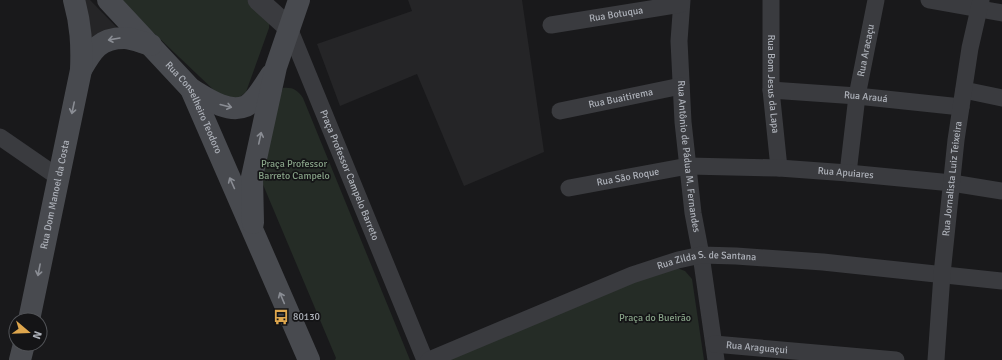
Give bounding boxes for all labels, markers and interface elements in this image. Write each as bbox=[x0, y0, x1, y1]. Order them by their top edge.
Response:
street label: Rua Botuqua bbox=[588, 4, 644, 25]
street label: Rua Aracaçu bbox=[855, 23, 877, 78]
street label: Rua Bom Jesus da Lapa bbox=[765, 34, 781, 134]
one-way arrow bbox=[107, 35, 120, 43]
street label: Rua Conselheiro Teodoro bbox=[163, 59, 224, 155]
street label: Rua Antônio de Pádua M. Fernandes bbox=[675, 80, 703, 234]
street label: Rua Buaitirema bbox=[587, 86, 654, 111]
street label: Rua Arauá bbox=[843, 89, 888, 105]
one-way arrow bbox=[68, 101, 76, 114]
one-way arrow bbox=[219, 103, 232, 110]
street label: Praça Professor Campelo Barreto bbox=[317, 108, 381, 242]
street label: Rua Jornalista Luiz Teixeira bbox=[940, 120, 965, 237]
one-way arrow bbox=[257, 132, 265, 145]
street label: Rua Dom Manoel da Costa bbox=[38, 139, 72, 250]
park label: Praça Professor Barreto Campelo bbox=[258, 158, 330, 182]
street label: Rua São Roque bbox=[596, 165, 660, 189]
street label: Rua Apuiares bbox=[817, 165, 875, 182]
one-way arrow bbox=[227, 178, 235, 190]
street label: Rua Zilda S. de Santana bbox=[655, 248, 757, 272]
one-way arrow bbox=[35, 263, 43, 276]
one-way arrow bbox=[278, 293, 285, 305]
bus stop icon: 80130 bbox=[272, 308, 290, 326]
place label: 80130 bbox=[293, 311, 320, 323]
north arrow bbox=[8, 312, 48, 352]
park label: Praça do Bueirão bbox=[619, 312, 691, 324]
text: N bbox=[30, 329, 44, 341]
street label: Rua Araguaçui bbox=[725, 339, 788, 356]

